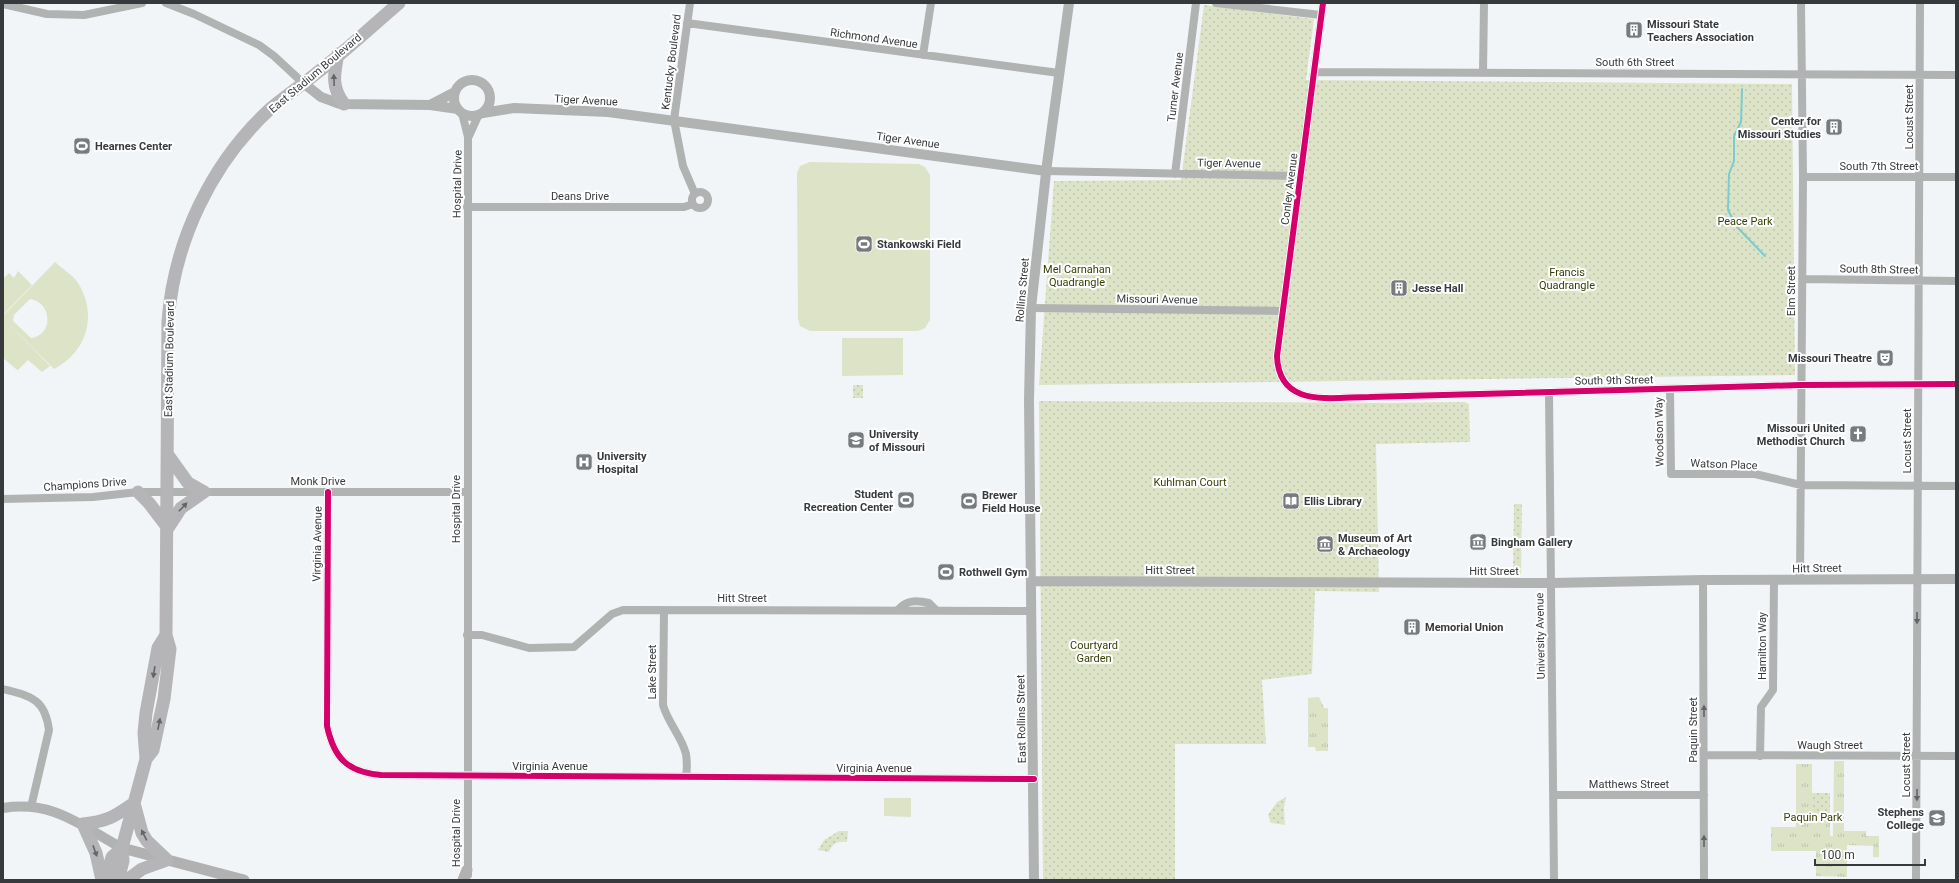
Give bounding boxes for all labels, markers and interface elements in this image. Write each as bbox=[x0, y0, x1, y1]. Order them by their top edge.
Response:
street label: Kentucky Boulevard bbox=[659, 13, 684, 111]
place label: Missouri State Teachers Association bbox=[1647, 18, 1754, 44]
building icon: Missouri State Teachers Association bbox=[1624, 20, 1644, 40]
street label: Richmond Avenue bbox=[829, 26, 919, 51]
street label: East Stadium Boulevard bbox=[267, 31, 364, 116]
street label: Turner Avenue bbox=[1165, 51, 1186, 123]
street label: South 6th Street bbox=[1596, 56, 1675, 69]
one-way arrow bbox=[331, 73, 337, 86]
street label: Locust Street bbox=[1903, 84, 1916, 150]
street label: Tiger Avenue bbox=[554, 92, 618, 109]
place label: Center for Missouri Studies bbox=[1738, 115, 1821, 141]
building icon: Center for Missouri Studies bbox=[1824, 117, 1844, 137]
street label: Tiger Avenue bbox=[875, 130, 941, 151]
sports icon: Hearnes Center bbox=[72, 136, 92, 156]
place label: Hearnes Center bbox=[95, 140, 172, 153]
street label: Hospital Drive bbox=[450, 150, 465, 218]
street label: Conley Avenue bbox=[1279, 152, 1300, 226]
street label: Tiger Avenue bbox=[1197, 156, 1261, 171]
street label: South 7th Street bbox=[1840, 160, 1919, 173]
street label: Deans Drive bbox=[551, 190, 609, 203]
park label: Peace Park bbox=[1717, 215, 1773, 228]
sports icon: Stankowski Field bbox=[854, 234, 874, 254]
place label: Stankowski Field bbox=[877, 238, 961, 251]
street label: Rollins Street bbox=[1013, 257, 1032, 323]
street label: South 8th Street bbox=[1839, 262, 1919, 277]
park label: Mel Carnahan Quadrangle bbox=[1043, 263, 1111, 289]
street label: Elm Street bbox=[1785, 265, 1798, 316]
park label: Francis Quadrangle bbox=[1539, 266, 1595, 292]
building icon: Jesse Hall bbox=[1389, 278, 1409, 298]
place label: Jesse Hall bbox=[1412, 282, 1464, 295]
street label: Missouri Avenue bbox=[1116, 292, 1198, 307]
street label: East Stadium Boulevard bbox=[162, 301, 177, 417]
theatre icon: Missouri Theatre bbox=[1875, 348, 1895, 368]
place label: Missouri Theatre bbox=[1788, 352, 1872, 365]
street label: South 9th Street bbox=[1574, 373, 1654, 388]
street label: Woodson Way bbox=[1652, 396, 1667, 467]
street label: Locust Street bbox=[1901, 408, 1914, 474]
place label: Missouri United Methodist Church bbox=[1757, 422, 1845, 448]
church icon: Missouri United Methodist Church bbox=[1848, 424, 1868, 444]
place label: University of Missouri bbox=[869, 428, 925, 454]
school or university icon: University of Missouri bbox=[846, 430, 866, 450]
place label: University Hospital bbox=[597, 450, 647, 476]
hospital icon: University Hospital bbox=[574, 452, 594, 472]
street label: Watson Place bbox=[1690, 457, 1758, 472]
street label: Champions Drive bbox=[43, 475, 127, 494]
street label: Monk Drive bbox=[291, 475, 346, 488]
street label: Hospital Drive bbox=[450, 475, 463, 543]
park label: Kuhlman Court bbox=[1153, 476, 1227, 489]
place label: Student Recreation Center bbox=[804, 488, 893, 514]
place label: Brewer Field House bbox=[982, 489, 1041, 515]
sports icon: Student Recreation Center bbox=[896, 490, 916, 510]
sports icon: Brewer Field House bbox=[959, 491, 979, 511]
library icon: Ellis Library bbox=[1281, 491, 1301, 511]
place label: Ellis Library bbox=[1304, 495, 1362, 508]
one-way arrow bbox=[178, 502, 188, 512]
street label: Virginia Avenue bbox=[310, 506, 325, 582]
place label: Museum of Art & Archaeology bbox=[1338, 532, 1412, 558]
museum icon: Bingham Gallery bbox=[1468, 532, 1488, 552]
museum icon: Museum of Art & Archaeology bbox=[1315, 534, 1335, 554]
place label: Bingham Gallery bbox=[1491, 536, 1573, 549]
sports icon: Rothwell Gym bbox=[936, 562, 956, 582]
street label: Hitt Street bbox=[1792, 562, 1842, 575]
street label: Hitt Street bbox=[1145, 564, 1195, 577]
street label: Hitt Street bbox=[1469, 565, 1519, 578]
place label: Rothwell Gym bbox=[959, 566, 1027, 579]
street label: Hitt Street bbox=[717, 592, 767, 605]
street label: University Avenue bbox=[1533, 592, 1548, 679]
street label: Hamilton Way bbox=[1756, 611, 1769, 680]
one-way arrow bbox=[1914, 612, 1920, 625]
building icon: Memorial Union bbox=[1402, 617, 1422, 637]
place label: Memorial Union bbox=[1425, 621, 1503, 634]
park label: Courtyard Garden bbox=[1070, 639, 1118, 665]
street label: Lake Street bbox=[646, 644, 659, 699]
one-way arrow bbox=[151, 666, 157, 678]
street label: East Rollins Street bbox=[1014, 674, 1029, 764]
street label: Paquin Street bbox=[1687, 697, 1700, 763]
one-way arrow bbox=[1701, 704, 1707, 717]
one-way arrow bbox=[157, 717, 163, 730]
street label: Locust Street bbox=[1900, 732, 1913, 798]
street label: Waugh Street bbox=[1797, 739, 1863, 752]
street label: Virginia Avenue bbox=[512, 760, 588, 773]
street label: Virginia Avenue bbox=[836, 762, 912, 775]
street label: Matthews Street bbox=[1589, 778, 1670, 791]
one-way arrow bbox=[1914, 789, 1920, 802]
street label: Hospital Drive bbox=[450, 799, 463, 867]
place label: Stephens College bbox=[1877, 806, 1924, 832]
school or university icon: Stephens College bbox=[1927, 808, 1947, 828]
park label: Paquin Park bbox=[1784, 811, 1843, 824]
one-way arrow bbox=[141, 830, 147, 841]
one-way arrow bbox=[1701, 834, 1707, 847]
scale bar bbox=[1815, 841, 1925, 867]
one-way arrow bbox=[92, 846, 98, 858]
text: 100 m bbox=[1821, 848, 1855, 862]

